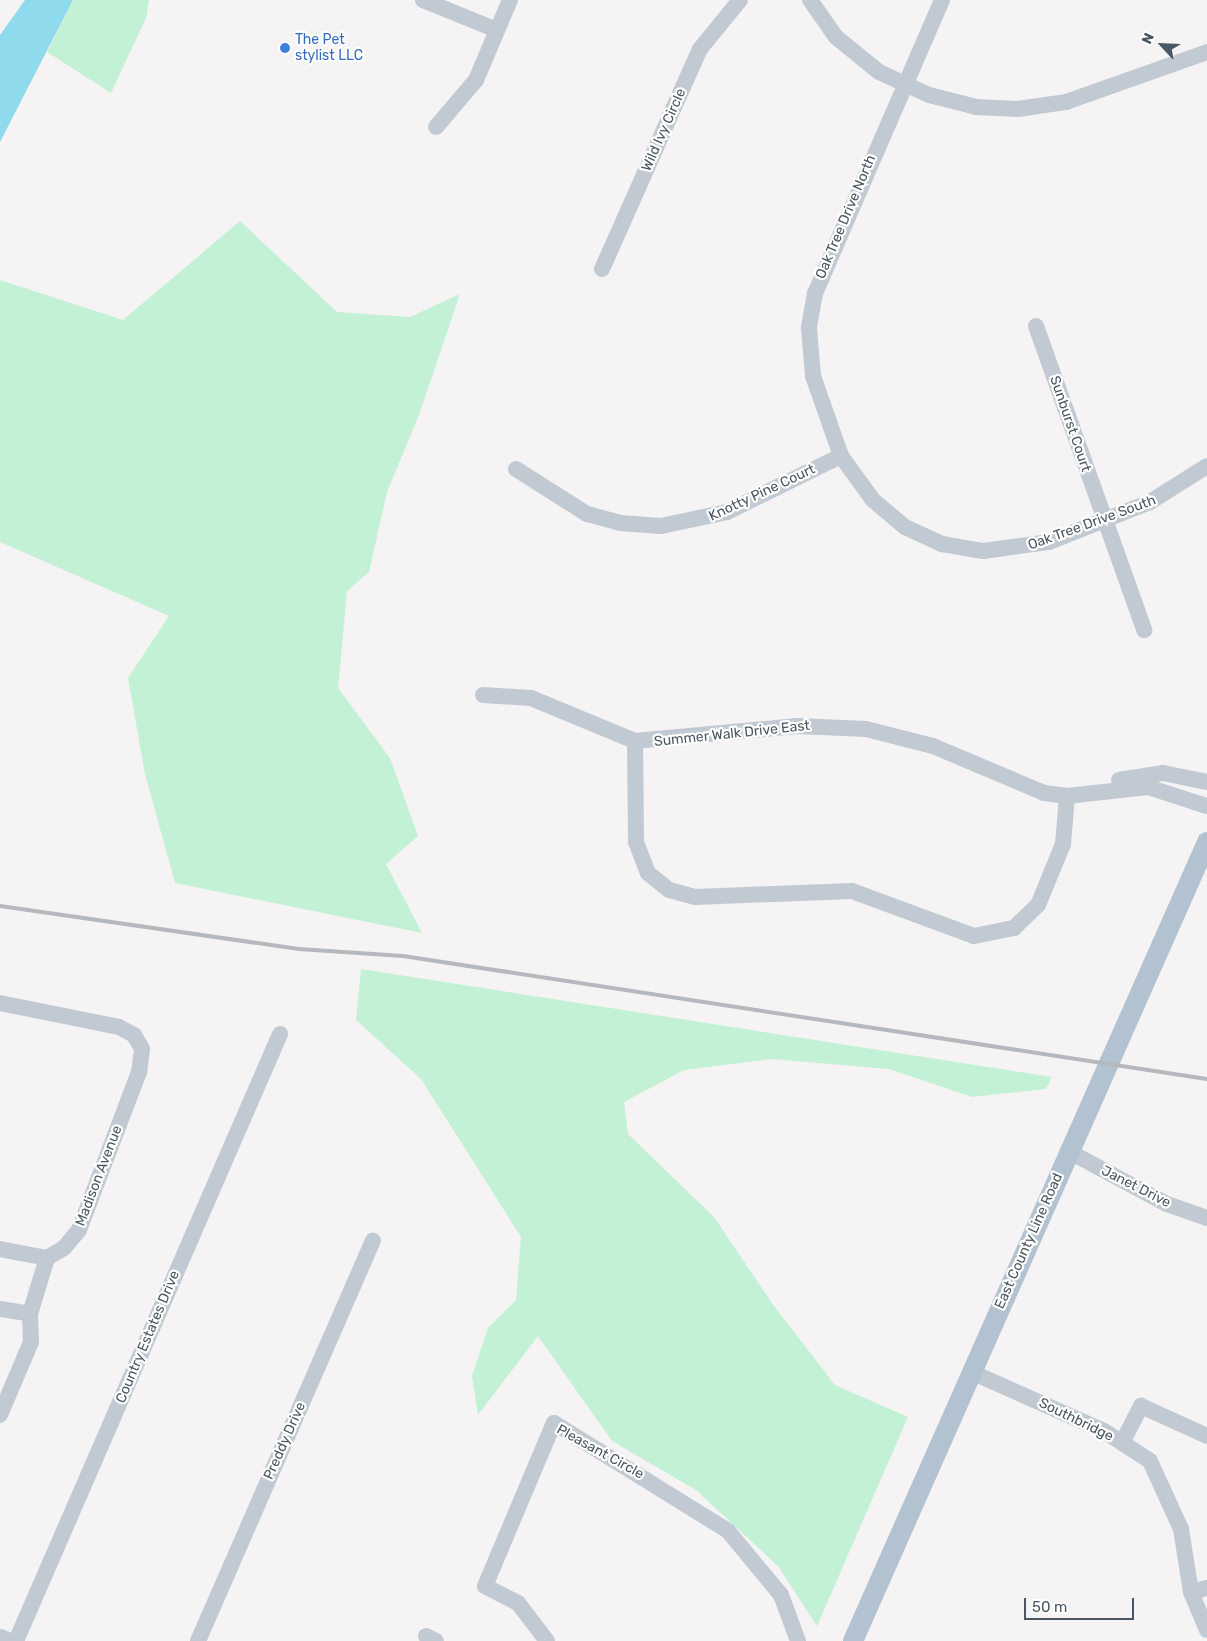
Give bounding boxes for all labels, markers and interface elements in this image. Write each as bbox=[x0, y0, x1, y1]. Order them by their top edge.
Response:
north arrow bbox=[1137, 20, 1187, 70]
text: N bbox=[1138, 30, 1158, 47]
place label: The Pet stylist LLC bbox=[295, 32, 363, 64]
marker: The Pet stylist LLC bbox=[279, 42, 291, 54]
street label: Wild Ivy Circle bbox=[638, 86, 690, 174]
street label: Oak Tree Drive North bbox=[812, 152, 880, 282]
street label: Sunburst Court bbox=[1046, 374, 1094, 474]
street label: Knotty Pine Court bbox=[706, 461, 818, 525]
street label: Oak Tree Drive South bbox=[1026, 492, 1158, 554]
street label: Summer Walk Drive East bbox=[653, 717, 811, 751]
street label: Madison Avenue bbox=[72, 1123, 126, 1229]
street label: Janet Drive bbox=[1099, 1162, 1173, 1212]
street label: East County Line Road bbox=[991, 1170, 1067, 1312]
street label: Country Estates Drive bbox=[112, 1268, 184, 1406]
street label: Southbridge bbox=[1036, 1395, 1116, 1445]
street label: Preddy Drive bbox=[260, 1399, 310, 1483]
street label: Pleasant Circle bbox=[554, 1421, 646, 1483]
scale bar bbox=[1027, 1588, 1137, 1620]
text: 50 m bbox=[1032, 1598, 1067, 1616]

